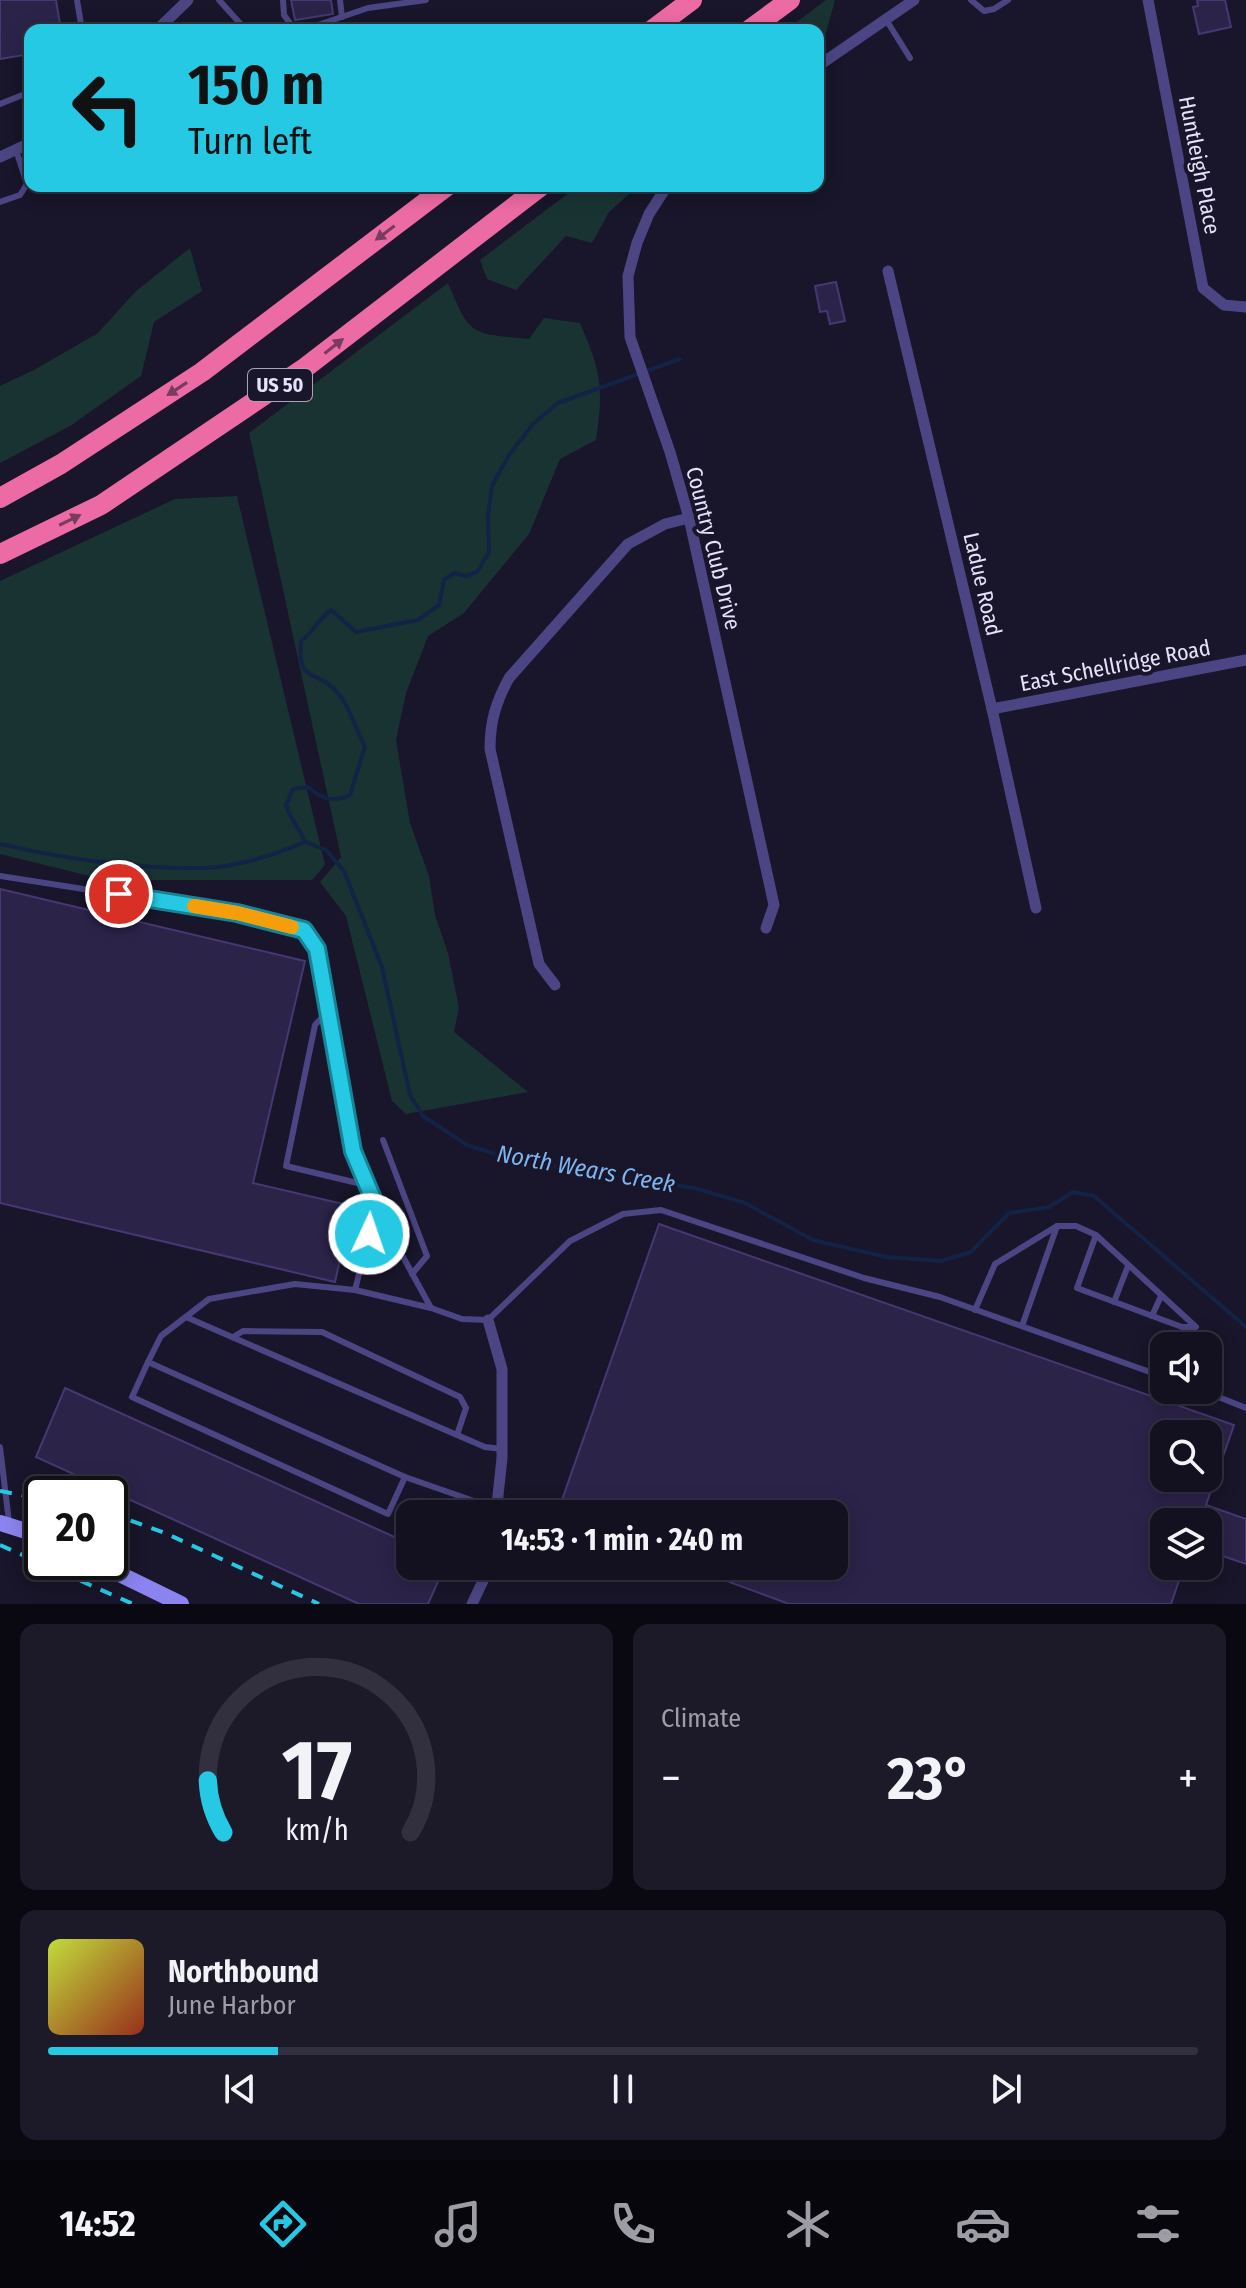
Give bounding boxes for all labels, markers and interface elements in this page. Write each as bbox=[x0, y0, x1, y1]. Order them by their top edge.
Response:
text: 150 m bbox=[188, 52, 324, 119]
icon: left bbox=[56, 56, 160, 160]
street label: Huntleigh Place bbox=[1173, 94, 1226, 237]
text: Turn left bbox=[188, 120, 312, 164]
one-way arrow bbox=[375, 225, 395, 241]
one-way arrow bbox=[323, 339, 344, 355]
road number: US 50 bbox=[248, 369, 312, 401]
one-way arrow bbox=[166, 381, 187, 396]
street label: Country Club Drive bbox=[680, 464, 747, 632]
one-way arrow bbox=[59, 513, 82, 527]
street label: Ladue Road bbox=[958, 530, 1008, 638]
street label: East Schellridge Road bbox=[1018, 634, 1213, 697]
pin bbox=[85, 860, 153, 928]
icon: arrive bbox=[97, 872, 141, 916]
water label: North Wears Creek bbox=[495, 1140, 677, 1198]
position arrow bbox=[327, 1192, 411, 1276]
map controls bbox=[1150, 1332, 1222, 1580]
button: sound bbox=[1150, 1332, 1222, 1404]
button: search bbox=[1150, 1420, 1222, 1492]
speed limit sign: 20 bbox=[24, 1476, 128, 1580]
button: layers bbox=[1150, 1508, 1222, 1580]
text: 14:53 · 1 min · 240 m bbox=[501, 1522, 743, 1558]
text: Climate bbox=[661, 1703, 741, 1734]
text: 17 bbox=[281, 1721, 352, 1821]
text: 23° bbox=[887, 1743, 972, 1815]
text: − bbox=[661, 1752, 681, 1805]
text: + bbox=[1178, 1752, 1198, 1805]
text: km/h bbox=[285, 1813, 348, 1848]
text: Northbound bbox=[168, 1954, 319, 1990]
text: June Harbor bbox=[168, 1990, 296, 2021]
icon: previous bbox=[218, 2067, 262, 2111]
icon: pause bbox=[601, 2067, 645, 2111]
icon: next bbox=[984, 2067, 1028, 2111]
icon: directions bbox=[255, 2196, 311, 2252]
icon: music bbox=[430, 2196, 486, 2252]
icon: phone bbox=[605, 2196, 661, 2252]
icon: climate bbox=[780, 2196, 836, 2252]
icon: car bbox=[955, 2196, 1011, 2252]
icon: filters bbox=[1130, 2196, 1186, 2252]
text: 14:52 bbox=[60, 2202, 136, 2246]

